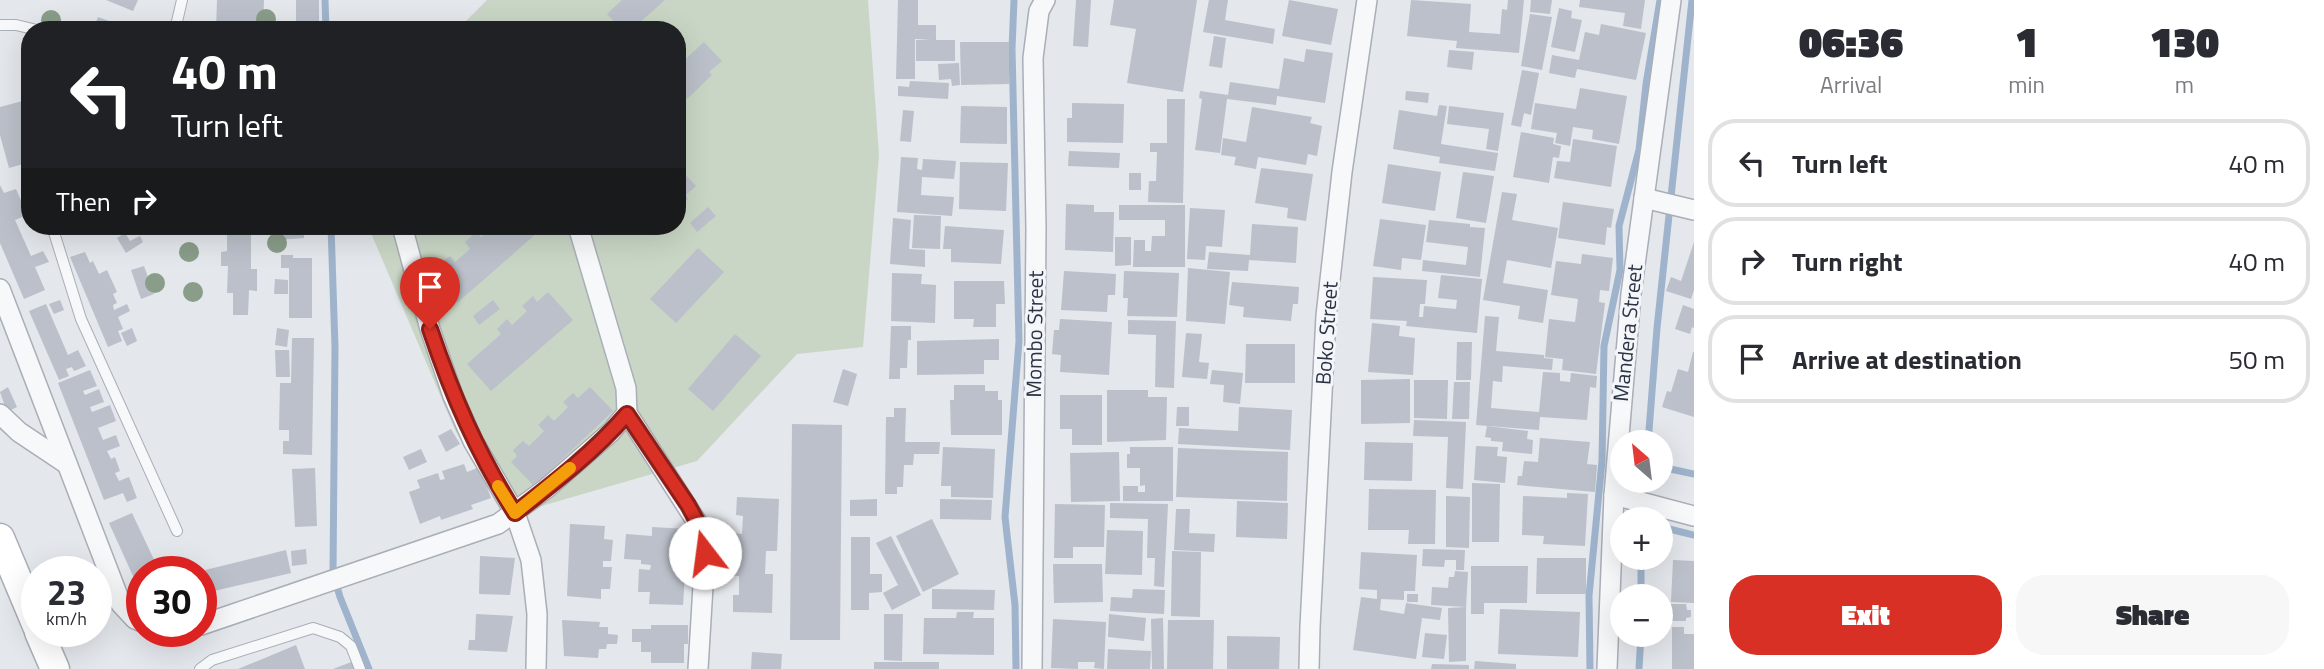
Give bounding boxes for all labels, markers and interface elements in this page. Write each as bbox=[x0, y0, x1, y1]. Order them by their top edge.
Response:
text: 06:36 bbox=[1799, 9, 1903, 73]
text: 1 bbox=[2015, 9, 2038, 73]
text: 130 bbox=[2150, 9, 2219, 73]
text: 40 m bbox=[171, 33, 278, 108]
icon: left bbox=[56, 49, 147, 140]
text: Arrival bbox=[1820, 67, 1882, 102]
text: min bbox=[2008, 67, 2045, 102]
text: m bbox=[2175, 67, 2194, 102]
text: Turn left bbox=[171, 101, 283, 149]
icon: left bbox=[1733, 144, 1771, 182]
text: Turn left bbox=[1792, 144, 1887, 183]
text: 40 m bbox=[2228, 144, 2285, 183]
text: Then bbox=[56, 182, 111, 221]
icon: right bbox=[125, 182, 163, 220]
icon: right bbox=[1733, 242, 1771, 280]
text: Turn right bbox=[1792, 242, 1903, 281]
text: 40 m bbox=[2228, 242, 2285, 281]
pin bbox=[400, 257, 460, 329]
street label: Mandera Street bbox=[1604, 262, 1650, 403]
icon: arrive bbox=[411, 268, 449, 306]
street label: Mombo Street bbox=[1017, 270, 1051, 398]
street label: Boko Street bbox=[1306, 279, 1346, 386]
icon: arrive bbox=[1733, 340, 1771, 378]
text: Arrive at destination bbox=[1792, 340, 2022, 379]
text: 50 m bbox=[2228, 340, 2285, 379]
north arrow bbox=[1610, 430, 1673, 494]
map controls bbox=[1610, 430, 1673, 647]
button: + bbox=[1610, 507, 1673, 570]
position arrow bbox=[668, 516, 742, 590]
speed limit sign: 30 bbox=[126, 556, 217, 647]
text: 23 bbox=[47, 565, 86, 619]
button: Exit bbox=[1729, 575, 2002, 655]
button: Share bbox=[2016, 575, 2289, 655]
button: − bbox=[1610, 584, 1673, 647]
text: km/h bbox=[46, 605, 87, 632]

